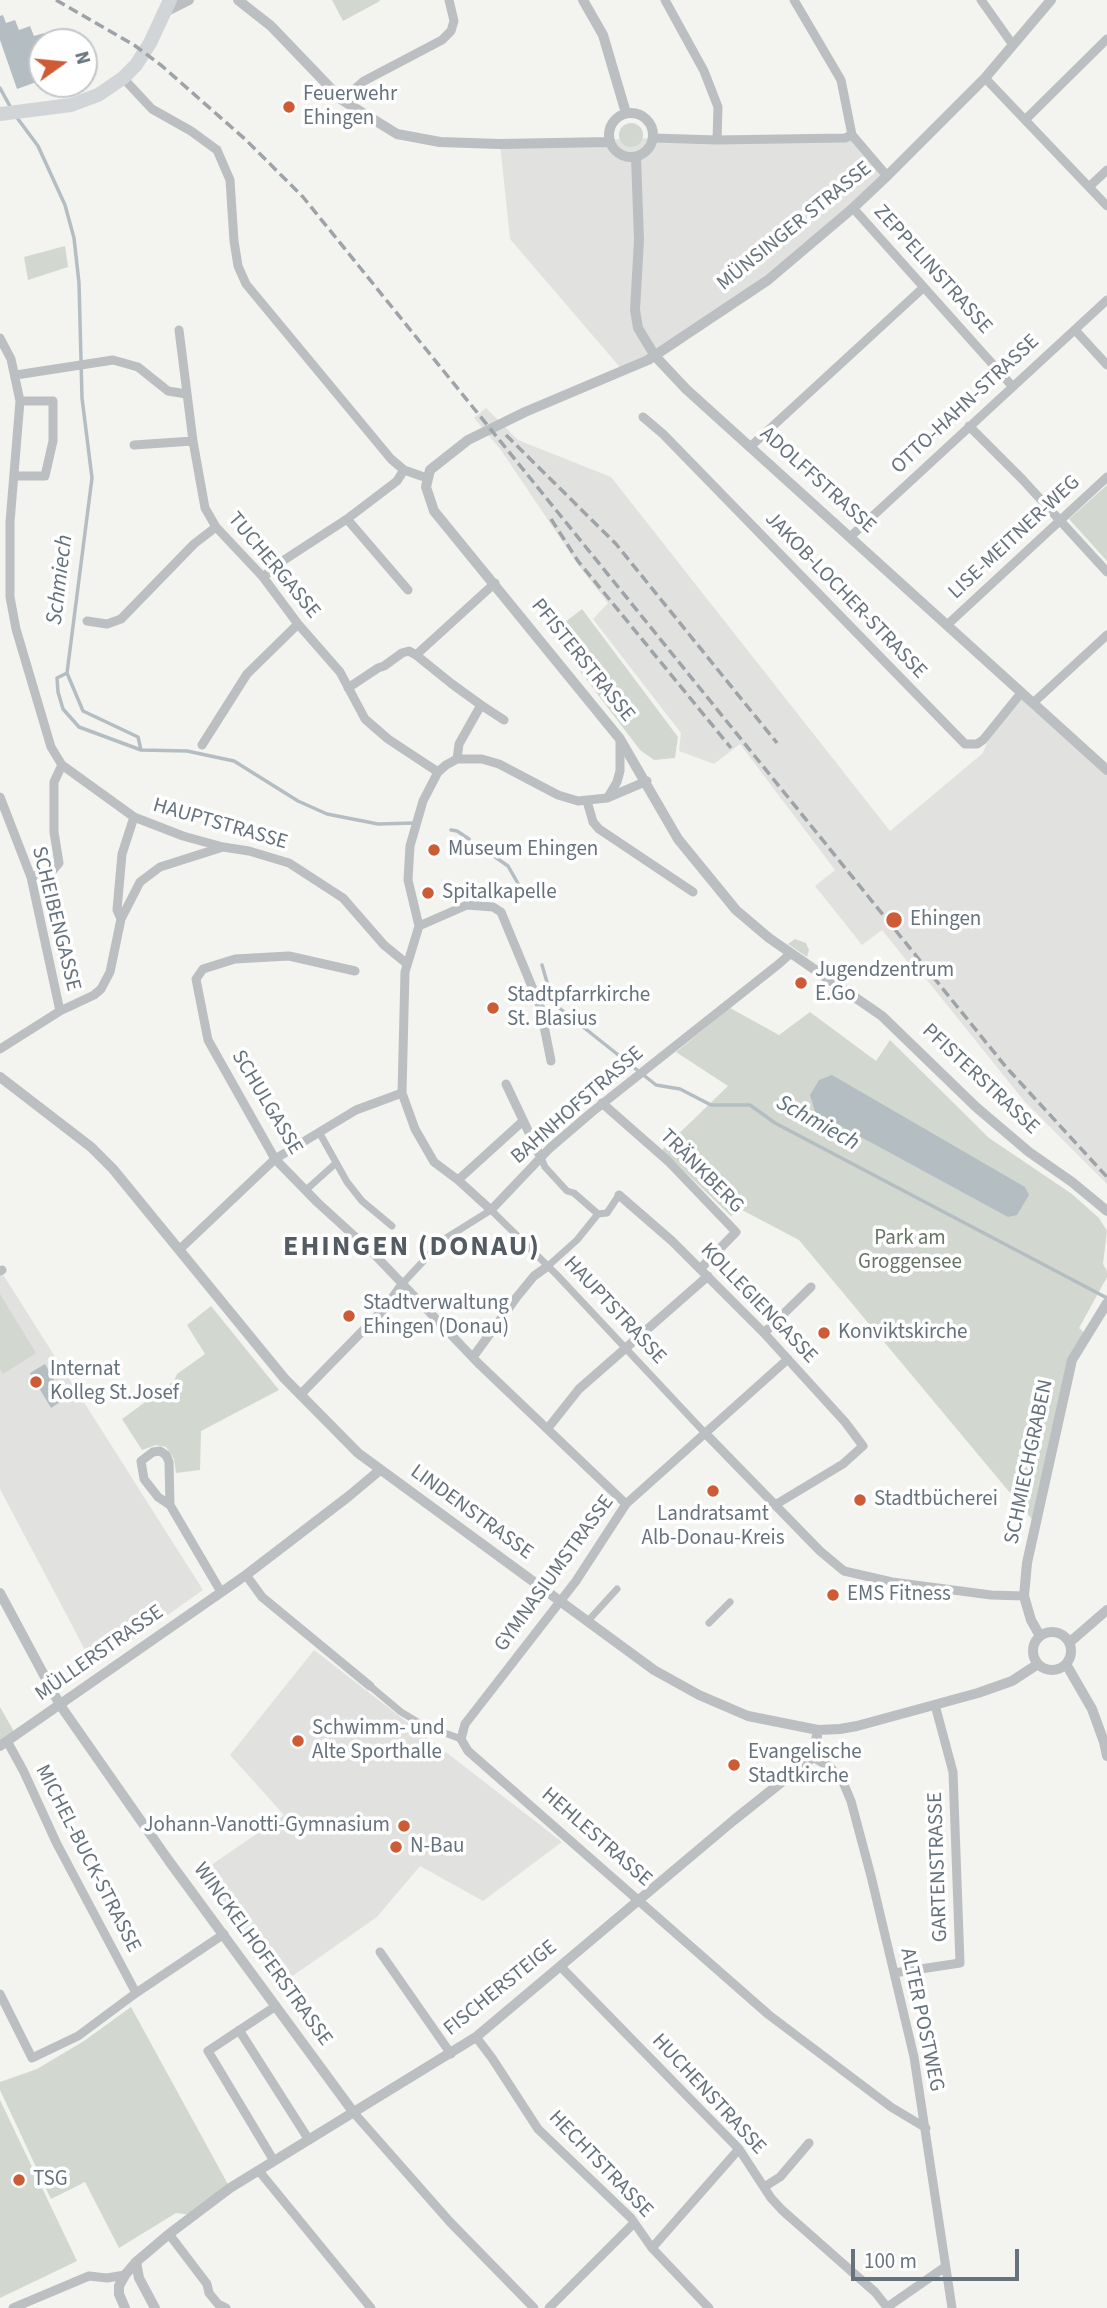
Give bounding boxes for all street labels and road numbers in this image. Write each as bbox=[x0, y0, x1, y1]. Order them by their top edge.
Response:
street label: MÜNSINGER STRASSE bbox=[713, 157, 877, 297]
street label: ZEPPELINSTRASSE bbox=[867, 200, 997, 340]
street label: OTTO-HAHN-STRASSE bbox=[887, 330, 1045, 480]
street label: ADOLFFSTRASSE bbox=[754, 422, 880, 540]
street label: LISE-MEITNER-WEG bbox=[944, 471, 1086, 605]
street label: JAKOB-LOCHER-STRASSE bbox=[759, 507, 931, 685]
street label: TUCHERGASSE bbox=[221, 508, 325, 624]
street label: PFISTERSTRASSE bbox=[525, 594, 639, 728]
street label: HAUPTSTRASSE bbox=[150, 794, 290, 856]
street label: SCHEIBENGASSE bbox=[25, 844, 85, 994]
street label: PFISTERSTRASSE bbox=[916, 1019, 1044, 1141]
street label: BAHNHOFSTRASSE bbox=[507, 1042, 649, 1170]
street label: SCHULGASSE bbox=[225, 1046, 307, 1160]
street label: TRÄNKBERG bbox=[654, 1125, 748, 1219]
street label: KOLLEGIENGASSE bbox=[694, 1238, 822, 1370]
street label: HAUPTSTRASSE bbox=[557, 1252, 671, 1370]
street label: SCHMIECHGRABEN bbox=[1000, 1377, 1060, 1547]
street label: LINDENSTRASSE bbox=[405, 1460, 537, 1566]
street label: GYMNASIUMSTRASSE bbox=[490, 1491, 620, 1657]
street label: MÜLLERSTRASSE bbox=[31, 1601, 169, 1707]
street label: MICHEL-BUCK-STRASSE bbox=[29, 1761, 145, 1957]
street label: HEHLESTRASSE bbox=[536, 1783, 656, 1893]
street label: GARTENSTRASSE bbox=[924, 1791, 954, 1943]
street label: WINCKELHOFERSTRASSE bbox=[187, 1858, 337, 2052]
street label: FISCHERSTEIGE bbox=[439, 1936, 563, 2042]
street label: ALTER POSTWEG bbox=[894, 1946, 948, 2094]
street label: HUCHENSTRASSE bbox=[646, 2029, 770, 2161]
street label: HECHTSTRASSE bbox=[543, 2106, 657, 2224]

